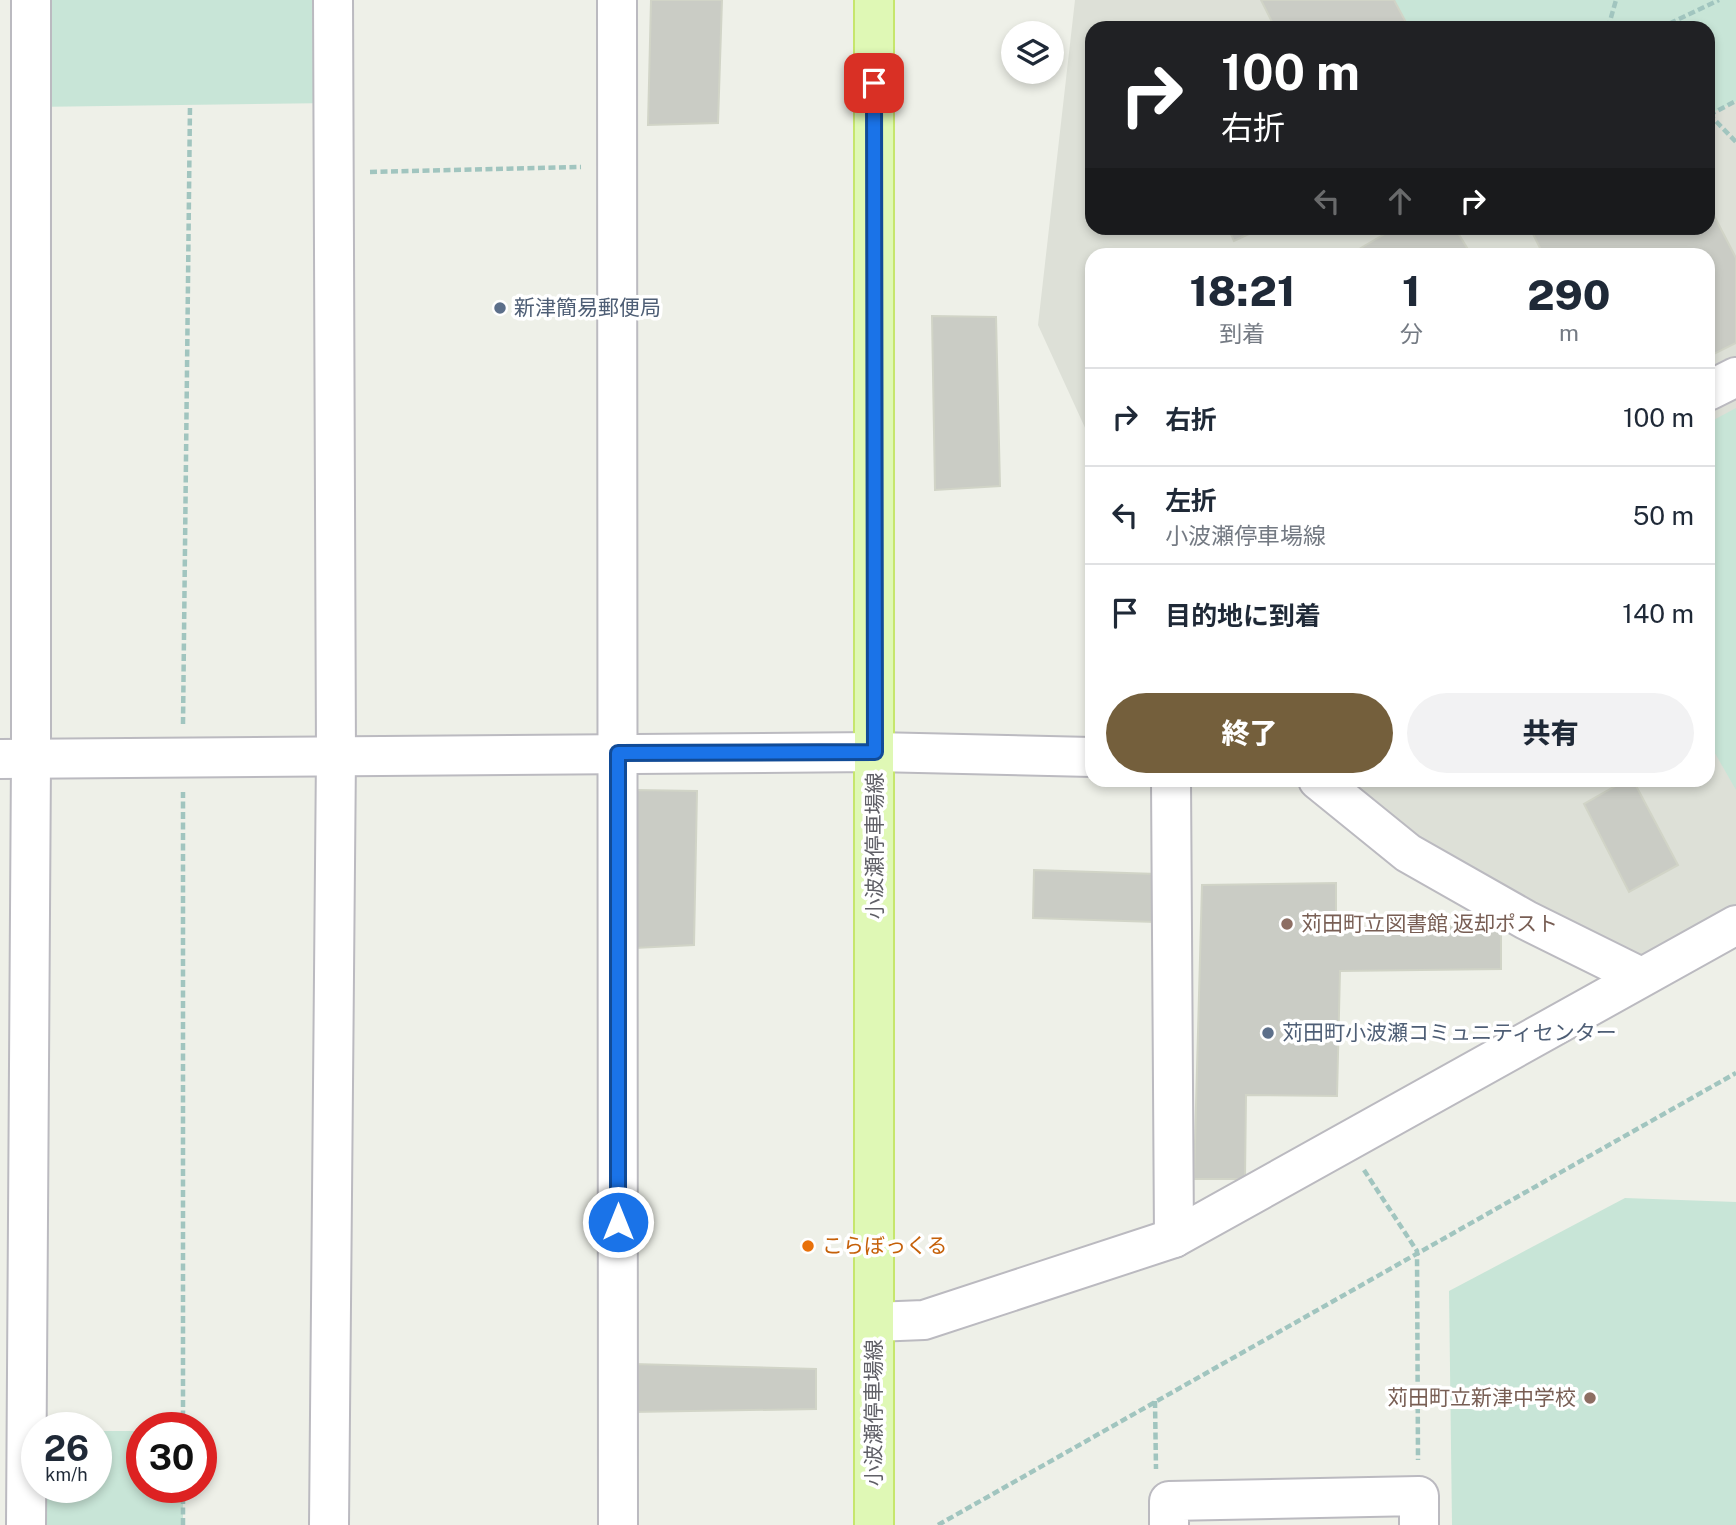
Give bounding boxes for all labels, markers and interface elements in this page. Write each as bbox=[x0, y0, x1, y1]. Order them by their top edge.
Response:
map controls bbox=[1001, 21, 1064, 84]
button: layers bbox=[1001, 21, 1064, 84]
text: 100 m bbox=[1221, 43, 1360, 101]
icon: right bbox=[1106, 49, 1197, 140]
pin bbox=[844, 53, 904, 113]
icon: arrive bbox=[855, 64, 893, 102]
text: 右折 bbox=[1221, 109, 1285, 146]
icon: left bbox=[1308, 182, 1346, 220]
icon: ahead bbox=[1381, 182, 1419, 220]
icon: right bbox=[1454, 182, 1492, 220]
text: 18:21 bbox=[1189, 266, 1295, 315]
text: 1 bbox=[1402, 266, 1420, 315]
text: 290 bbox=[1527, 270, 1611, 319]
place label: 新津簡易郵便局 bbox=[514, 295, 661, 320]
marker: 新津簡易郵便局 bbox=[492, 300, 508, 316]
text: m bbox=[1559, 319, 1579, 346]
text: 到着 bbox=[1219, 320, 1265, 347]
text: 分 bbox=[1400, 320, 1423, 347]
icon: right bbox=[1106, 398, 1144, 436]
text: 100 m bbox=[1623, 402, 1694, 433]
text: 右折 bbox=[1165, 404, 1217, 435]
text: 左折 bbox=[1165, 485, 1217, 516]
icon: left bbox=[1106, 496, 1144, 534]
text: 50 m bbox=[1633, 500, 1694, 531]
text: 小波瀬停車場線 bbox=[1165, 522, 1326, 549]
icon: arrive bbox=[1106, 594, 1144, 632]
text: 140 m bbox=[1622, 598, 1694, 629]
text: 目的地に到着 bbox=[1165, 600, 1321, 631]
button: 終了 bbox=[1106, 693, 1393, 773]
button: 共有 bbox=[1407, 693, 1694, 773]
street label: 小波瀬停車場線 bbox=[862, 773, 887, 920]
place label: 苅田町立図書館 返却ポスト bbox=[1301, 911, 1558, 936]
marker: 苅田町立図書館 返却ポスト bbox=[1279, 916, 1295, 932]
place label: 苅田町小波瀬コミュニティセンター bbox=[1282, 1020, 1617, 1045]
marker: 苅田町小波瀬コミュニティセンター bbox=[1260, 1025, 1276, 1041]
position arrow bbox=[581, 1185, 655, 1259]
place label: こらぼっくる bbox=[822, 1233, 948, 1258]
marker: こらぼっくる bbox=[800, 1238, 816, 1254]
street label: 小波瀬停車場線 bbox=[861, 1340, 886, 1487]
place label: 苅田町立新津中学校 bbox=[1387, 1385, 1576, 1410]
marker: 苅田町立新津中学校 bbox=[1582, 1390, 1598, 1406]
speed limit sign: 30 bbox=[126, 1412, 217, 1503]
text: 26 bbox=[44, 1428, 89, 1469]
text: km/h bbox=[45, 1464, 88, 1485]

